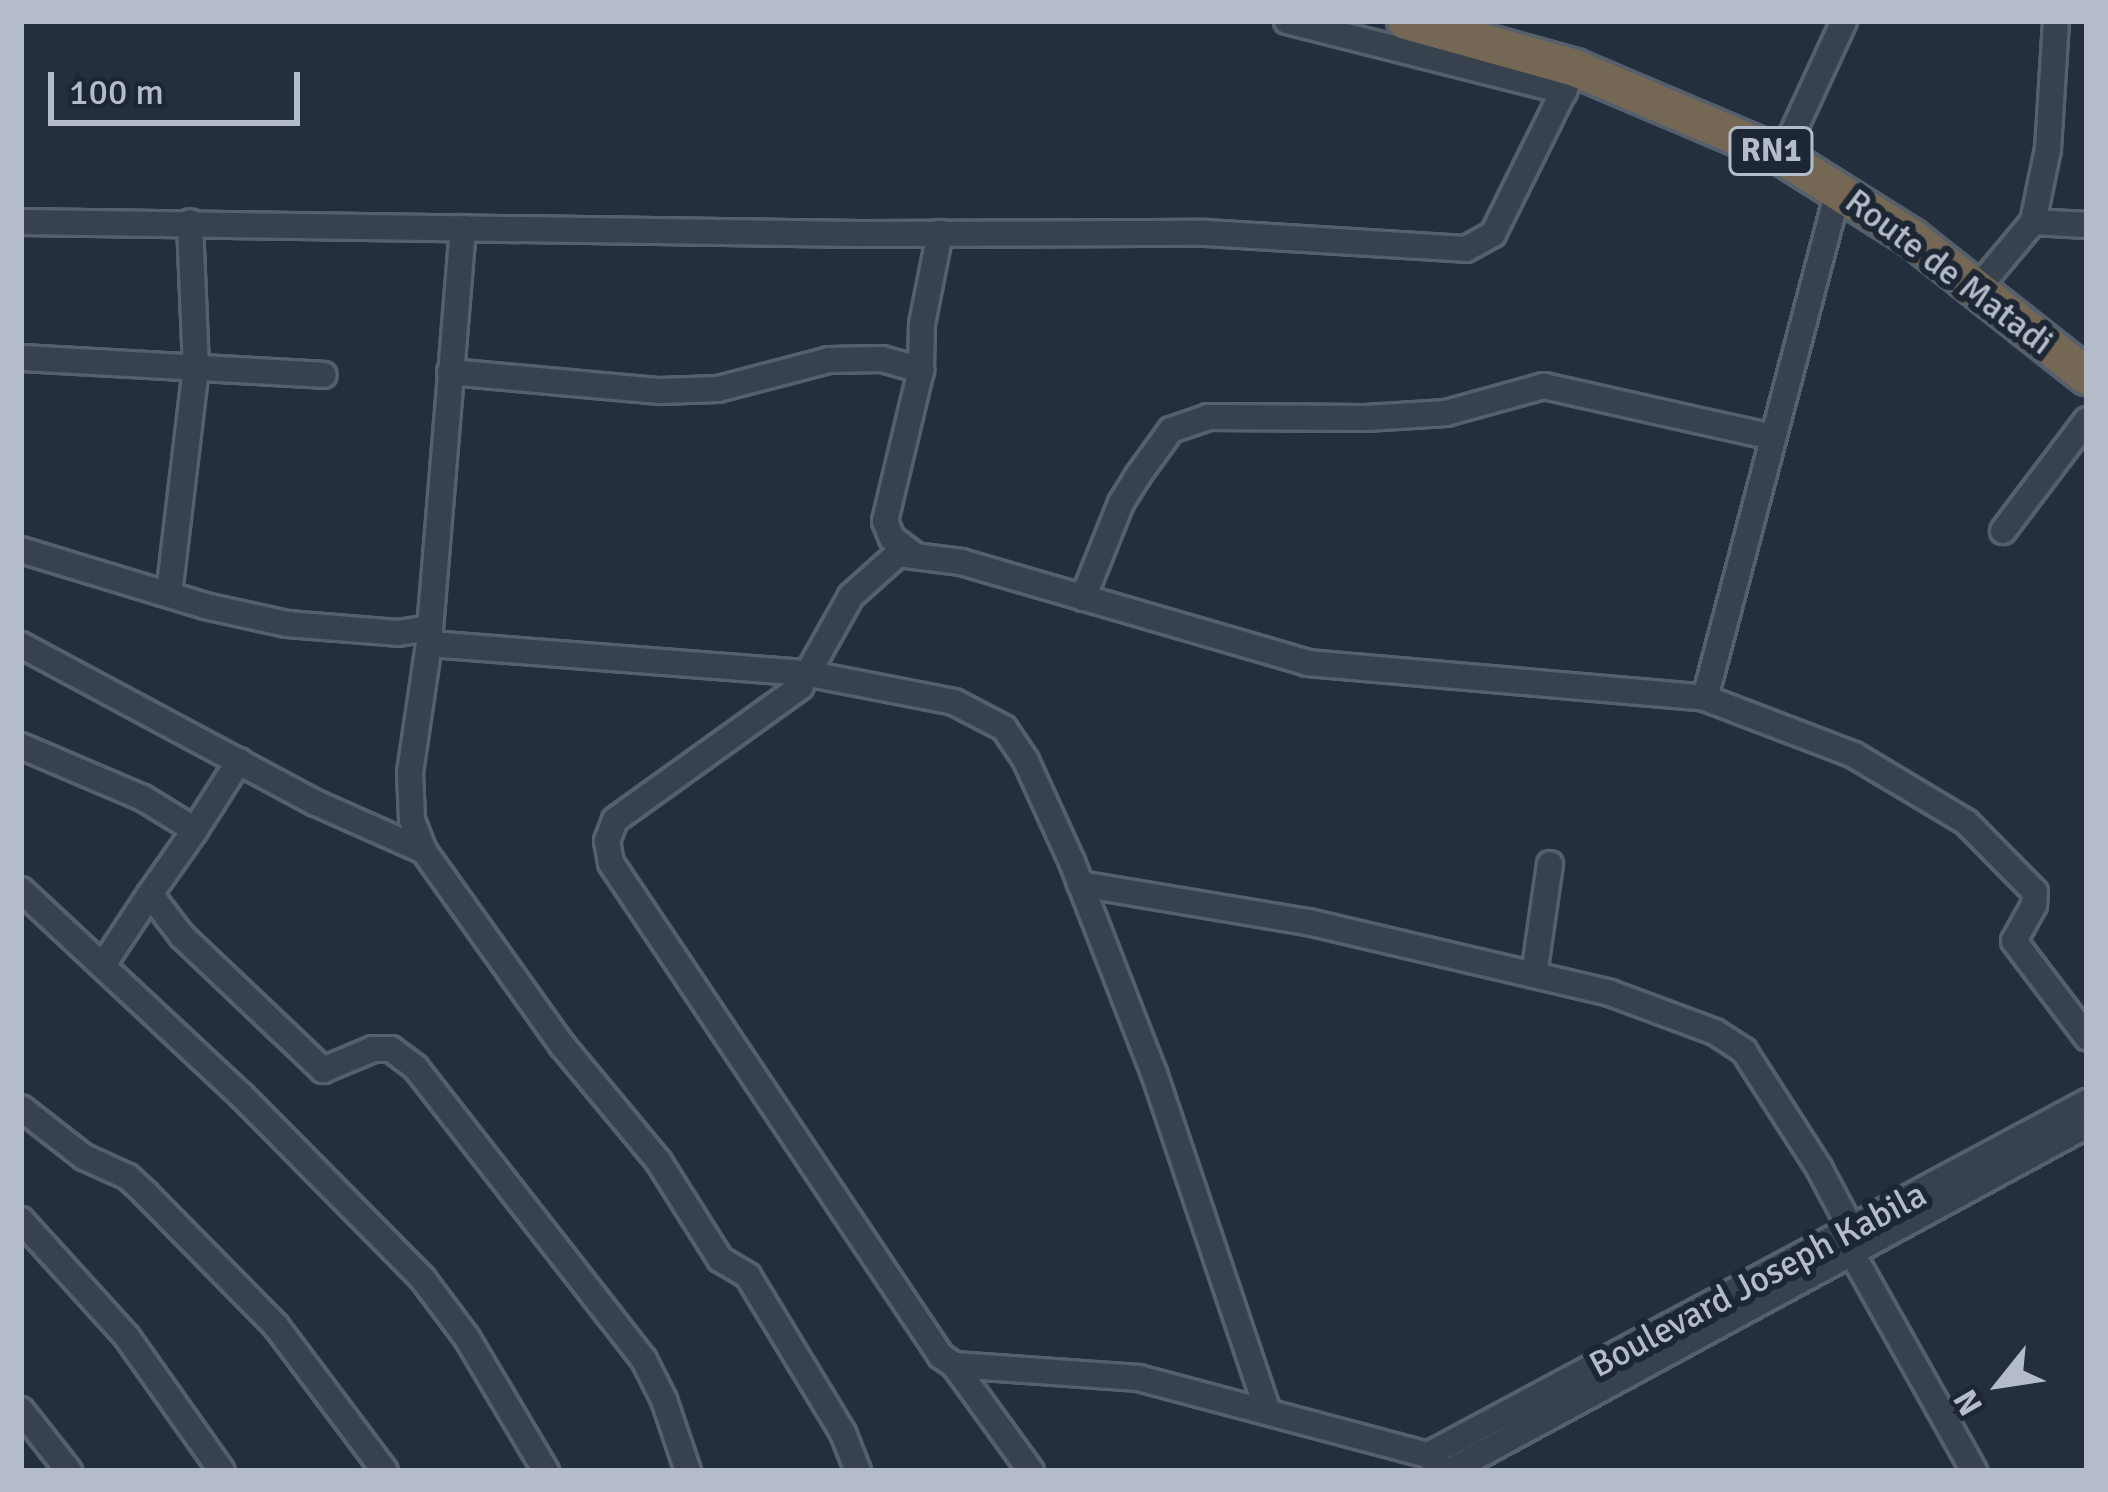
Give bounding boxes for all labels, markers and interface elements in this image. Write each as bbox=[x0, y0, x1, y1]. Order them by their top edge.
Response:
scale bar bbox=[54, 48, 306, 122]
text: 100 m bbox=[69, 70, 164, 115]
road number: RN1 bbox=[1726, 124, 1816, 178]
street label: Route de Matadi bbox=[1837, 180, 2061, 364]
street label: Boulevard Joseph Kabila bbox=[1582, 1173, 1934, 1387]
north arrow bbox=[1940, 1324, 2060, 1444]
text: N bbox=[1945, 1382, 1992, 1422]

